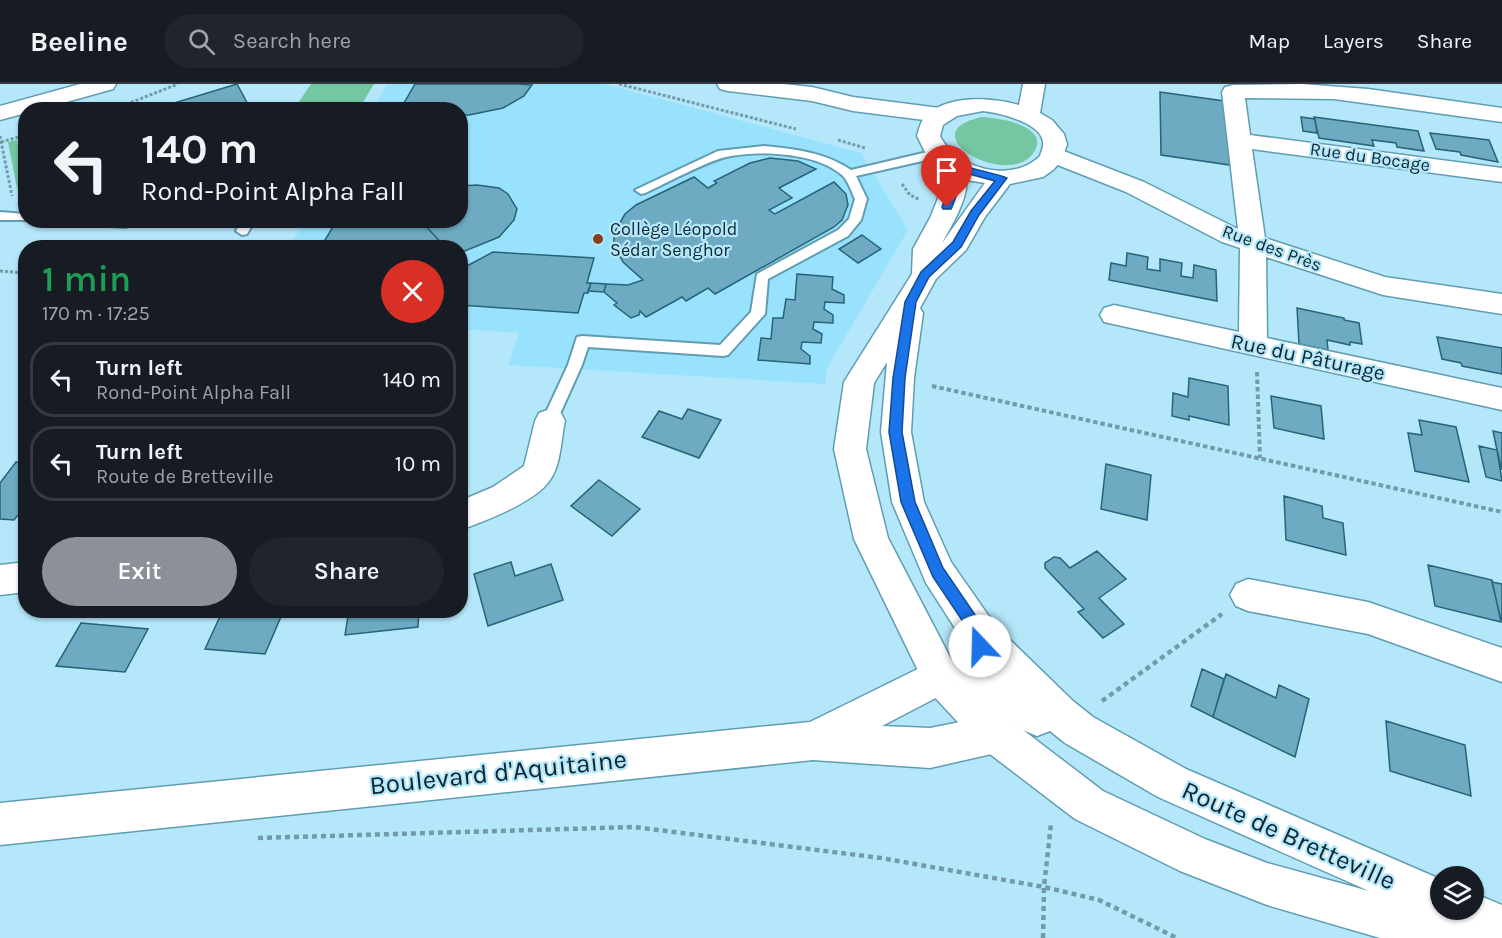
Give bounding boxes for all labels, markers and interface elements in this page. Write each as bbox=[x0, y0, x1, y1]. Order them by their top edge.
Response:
search box bbox=[164, 14, 584, 68]
text: Beeline bbox=[30, 25, 128, 58]
icon: search bbox=[185, 25, 218, 58]
text: Search here bbox=[233, 28, 351, 54]
text: Map bbox=[1248, 29, 1290, 53]
text: Layers bbox=[1323, 29, 1384, 53]
text: Share bbox=[1417, 29, 1472, 53]
text: 140 m bbox=[141, 124, 258, 174]
icon: left bbox=[42, 126, 120, 204]
street label: Rue du Bocage bbox=[1309, 138, 1431, 176]
pin bbox=[921, 145, 972, 207]
icon: arrive bbox=[930, 154, 963, 187]
text: Rond-Point Alpha Fall bbox=[141, 175, 405, 207]
place label: Collège Léopold Sédar Senghor bbox=[610, 218, 737, 261]
street label: Rue des Près bbox=[1219, 220, 1325, 276]
marker: Collège Léopold Sédar Senghor bbox=[591, 232, 605, 246]
text: 1 min bbox=[42, 258, 131, 300]
button: close bbox=[381, 260, 444, 323]
text: 170 m · 17:25 bbox=[42, 302, 150, 325]
street label: Rue du Pâturage bbox=[1229, 329, 1387, 385]
text: Turn left bbox=[96, 355, 183, 381]
icon: left bbox=[45, 363, 78, 396]
text: 140 m bbox=[383, 367, 441, 393]
text: Rond-Point Alpha Fall bbox=[96, 381, 291, 404]
text: Turn left bbox=[96, 439, 183, 465]
icon: left bbox=[45, 447, 78, 480]
text: 10 m bbox=[395, 451, 441, 477]
text: Route de Bretteville bbox=[96, 465, 273, 488]
button: Exit bbox=[42, 537, 237, 606]
button: Share bbox=[249, 537, 444, 606]
position arrow bbox=[948, 614, 1012, 678]
street label: Boulevard d'Aquitaine bbox=[368, 744, 628, 801]
street label: Route de Bretteville bbox=[1177, 774, 1400, 897]
map controls bbox=[1430, 866, 1484, 920]
button: layers bbox=[1430, 866, 1484, 920]

